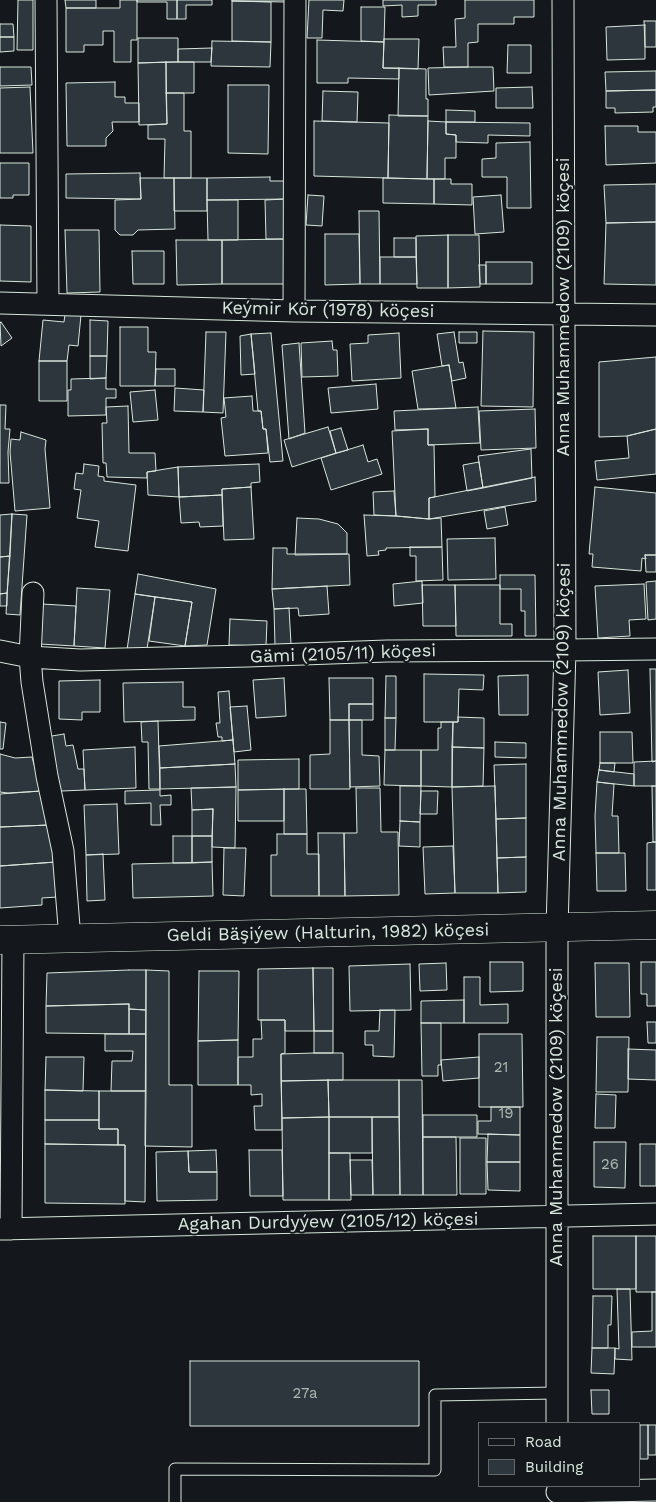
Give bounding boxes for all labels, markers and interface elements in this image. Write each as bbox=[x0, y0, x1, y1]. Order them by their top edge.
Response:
street label: Anna Muhammedow (2109) köçesi bbox=[553, 158, 575, 456]
street label: Keýmir Kör (1978) köçesi bbox=[221, 297, 435, 323]
street label: Anna Muhammedow (2109) köçesi bbox=[549, 562, 575, 862]
street label: Gämi (2105/11) köçesi bbox=[250, 640, 436, 668]
street label: Geldi Bäşiýew (Halturin, 1982) köçesi bbox=[167, 919, 489, 947]
street label: Anna Muhammedow (2109) köçesi bbox=[546, 968, 568, 1266]
house number: 21 bbox=[494, 1059, 508, 1077]
house number: 19 bbox=[498, 1105, 514, 1123]
house number: 26 bbox=[601, 1156, 619, 1174]
street label: Agahan Durdyýew (2105/12) köçesi bbox=[177, 1209, 479, 1235]
house number: 27a bbox=[293, 1385, 317, 1403]
legend bbox=[478, 1422, 641, 1487]
text: Road bbox=[525, 1433, 562, 1451]
text: Building bbox=[525, 1458, 583, 1476]

